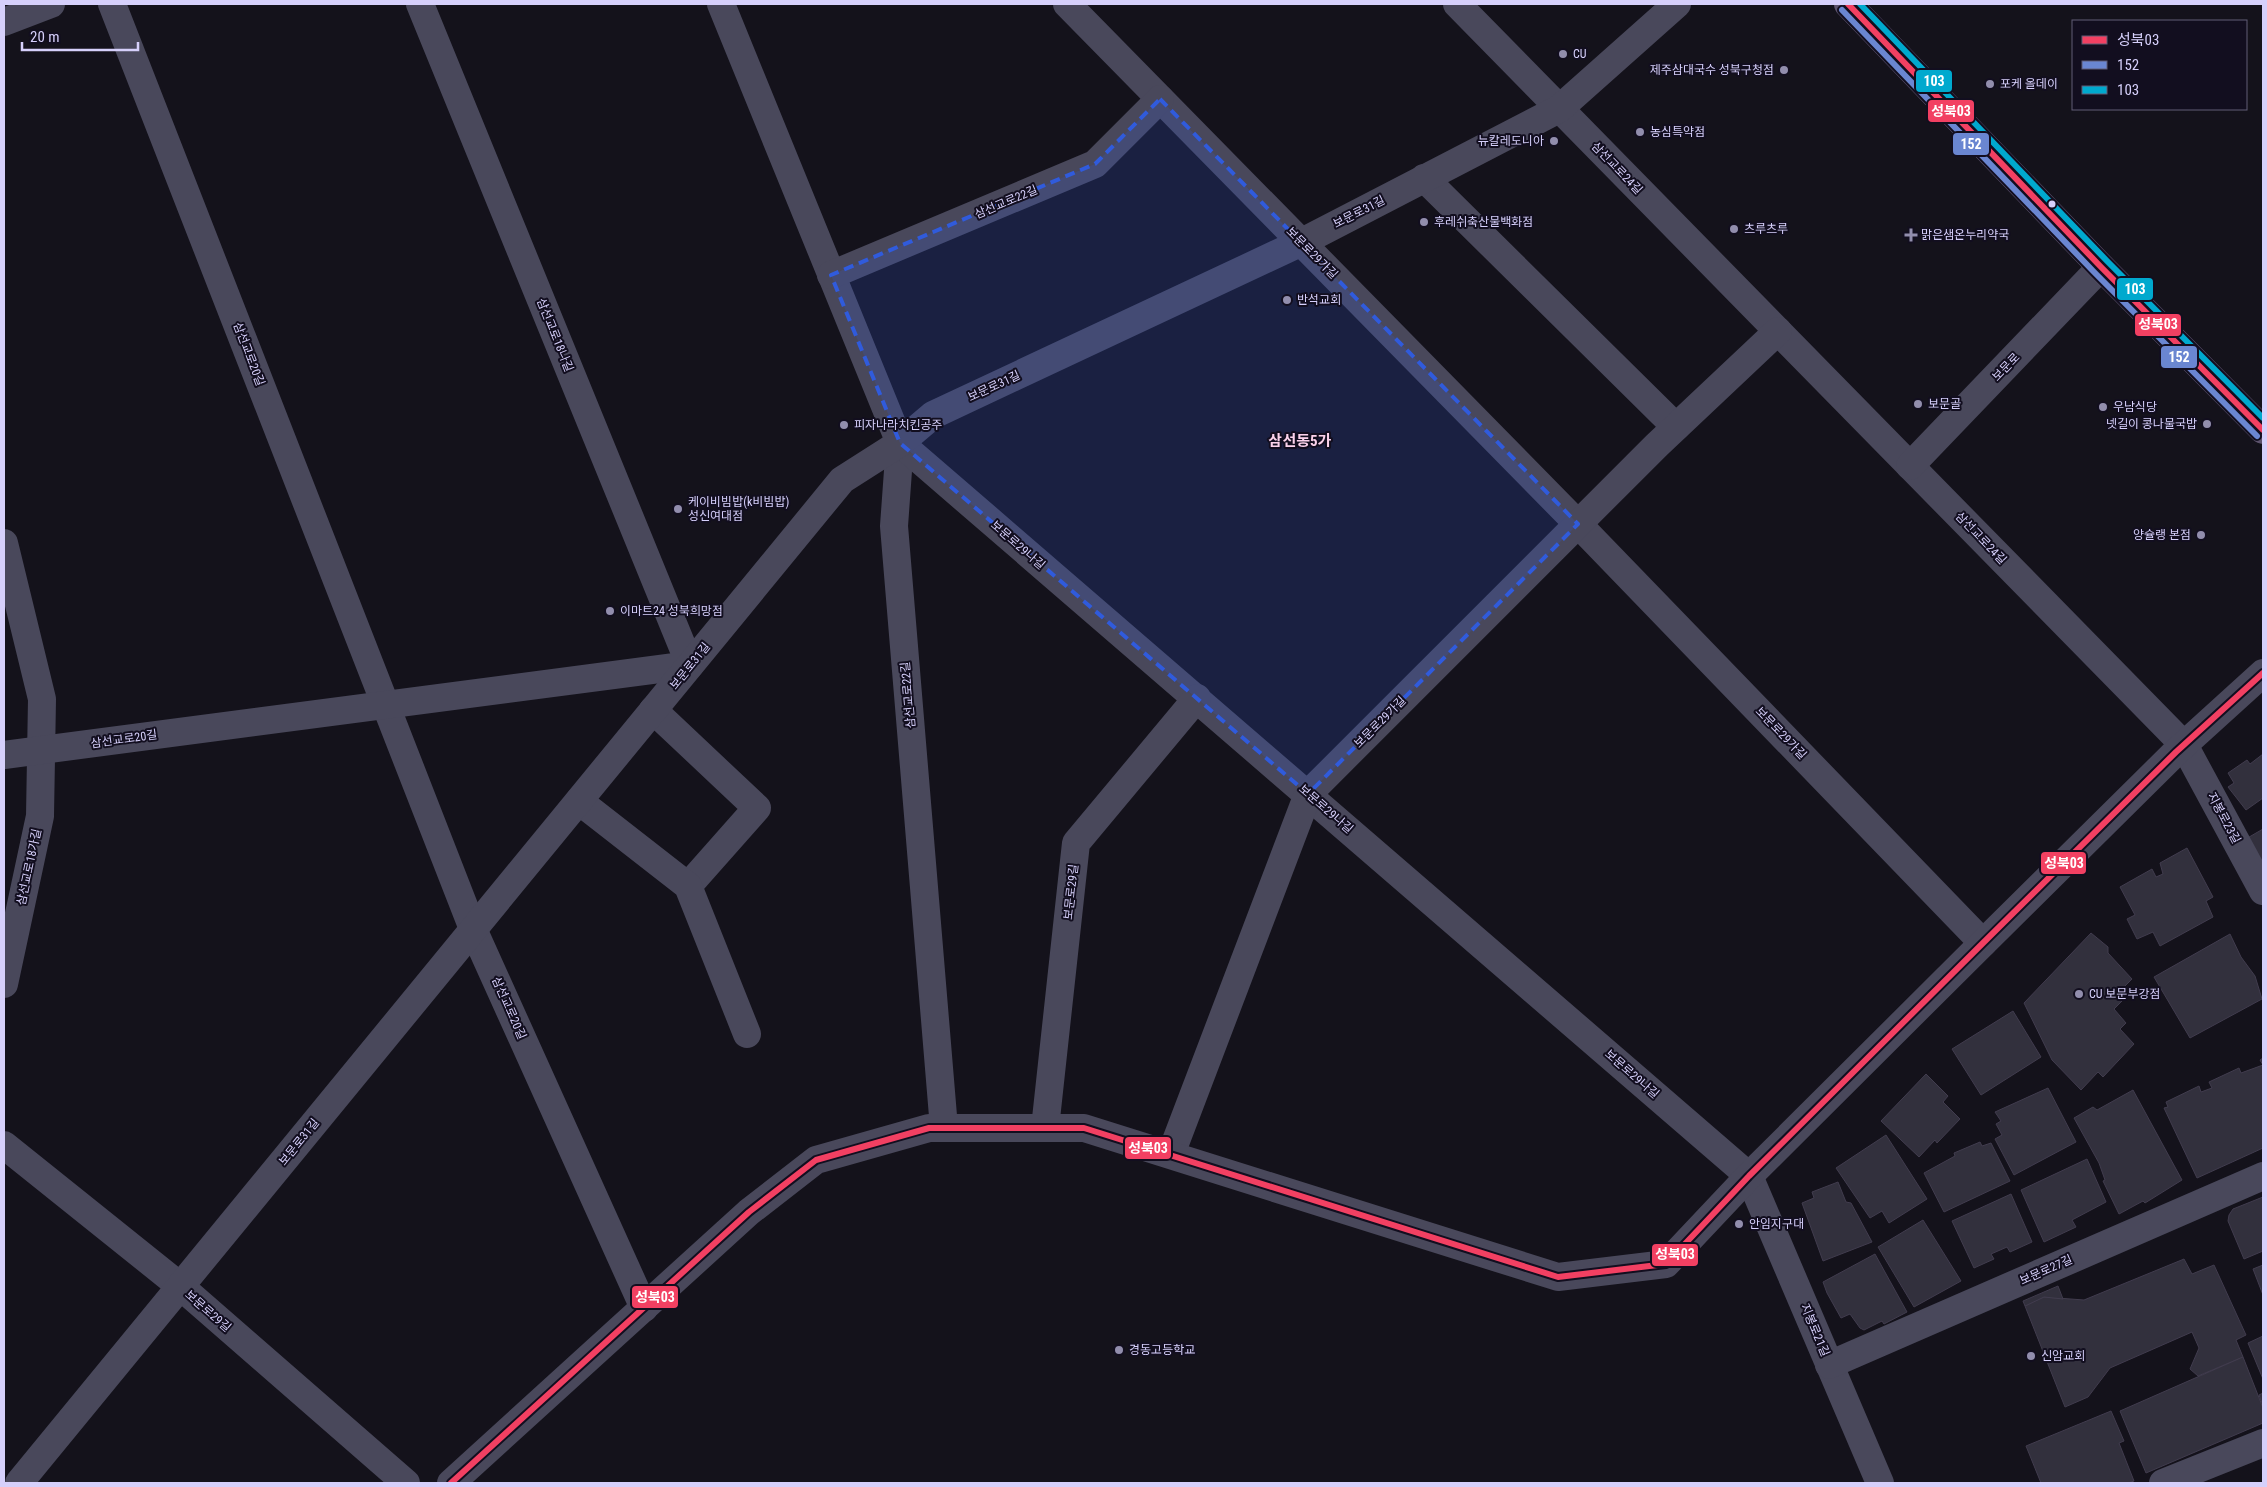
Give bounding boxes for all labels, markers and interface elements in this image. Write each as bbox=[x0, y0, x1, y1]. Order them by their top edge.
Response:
scale bar bbox=[22, 20, 139, 52]
legend bbox=[2072, 20, 2247, 110]
text: 20 m bbox=[30, 28, 60, 46]
text: 성북03 bbox=[2117, 31, 2159, 49]
place label: CU bbox=[1573, 47, 1587, 61]
marker: CU bbox=[1557, 48, 1569, 60]
text: 152 bbox=[2117, 56, 2139, 74]
place label: 제주삼대국수 성북구청점 bbox=[1650, 63, 1774, 77]
marker: 제주삼대국수 성북구청점 bbox=[1778, 64, 1790, 76]
line badge: 103 bbox=[1915, 69, 1953, 93]
text: 103 bbox=[1923, 73, 1945, 89]
place label: 포케 올데이 bbox=[2000, 77, 2058, 91]
marker: 포케 올데이 bbox=[1984, 78, 1996, 90]
text: 103 bbox=[2117, 81, 2139, 99]
line badge: 성북03 bbox=[1927, 99, 1975, 123]
text: 성북03 bbox=[1931, 103, 1971, 119]
place label: 농심특약점 bbox=[1650, 125, 1705, 139]
marker: 농심특약점 bbox=[1634, 126, 1646, 138]
line badge: 152 bbox=[1952, 132, 1990, 156]
place label: 뉴칼레도니아 bbox=[1478, 134, 1544, 148]
marker: 뉴칼레도니아 bbox=[1548, 135, 1560, 147]
text: 152 bbox=[1960, 136, 1982, 152]
street label: 삼선교로24길 bbox=[1589, 139, 1645, 197]
street label: 삼선교로22길 bbox=[972, 182, 1040, 222]
street label: 보문로31길 bbox=[1331, 193, 1387, 231]
unlabelled marker bbox=[2047, 199, 2057, 209]
place label: 후레쉬축산물백화점 bbox=[1434, 215, 1533, 229]
marker: 후레쉬축산물백화점 bbox=[1418, 216, 1430, 228]
place label: 츠루츠루 bbox=[1744, 222, 1788, 236]
marker: 츠루츠루 bbox=[1728, 223, 1740, 235]
street label: 보문로29가길 bbox=[1283, 224, 1341, 282]
place label: 맑은샘온누리약국 bbox=[1921, 228, 2009, 242]
marker: 맑은샘온누리약국 bbox=[1905, 229, 1917, 241]
line badge: 103 bbox=[2116, 277, 2154, 301]
text: 103 bbox=[2124, 281, 2146, 297]
place label: 반석교회 bbox=[1297, 293, 1341, 307]
marker: 반석교회 bbox=[1281, 294, 1293, 306]
street label: 삼선교로18나길 bbox=[534, 296, 576, 374]
line badge: 성북03 bbox=[2134, 313, 2182, 337]
text: 성북03 bbox=[2138, 316, 2178, 332]
street label: 삼선교로20길 bbox=[230, 320, 268, 388]
line badge: 152 bbox=[2160, 345, 2198, 369]
text: 152 bbox=[2168, 349, 2190, 365]
street label: 보문로 bbox=[1989, 350, 2023, 384]
street label: 보문로31길 bbox=[966, 368, 1022, 404]
place label: 보문골 bbox=[1928, 397, 1961, 411]
marker: 보문골 bbox=[1912, 398, 1924, 410]
place label: 우남식당 bbox=[2113, 400, 2157, 414]
marker: 우남식당 bbox=[2097, 401, 2109, 413]
place label: 넷길이 콩나물국밥 bbox=[2106, 417, 2197, 431]
place label: 피자나라치킨공주 bbox=[854, 418, 942, 432]
marker: 넷길이 콩나물국밥 bbox=[2201, 418, 2213, 430]
marker: 피자나라치킨공주 bbox=[838, 419, 850, 431]
district label: 삼선동5가 bbox=[1269, 432, 1332, 450]
place label: 케이비빔밥(k비빔밥) 성신여대점 bbox=[688, 495, 789, 523]
marker: 케이비빔밥(k비빔밥) 성신여대점 bbox=[672, 503, 684, 515]
street label: 삼선교로24길 bbox=[1953, 509, 2009, 567]
street label: 보문로29나길 bbox=[988, 518, 1048, 572]
place label: 양슐랭 본점 bbox=[2133, 528, 2191, 542]
marker: 양슐랭 본점 bbox=[2195, 529, 2207, 541]
place label: 이마트24 성북희망점 bbox=[620, 604, 723, 618]
marker: 이마트24 성북희망점 bbox=[604, 605, 616, 617]
street label: 보문로31길 bbox=[667, 640, 713, 692]
street label: 삼선교로22길 bbox=[898, 661, 918, 729]
street label: 보문로29가길 bbox=[1351, 693, 1409, 751]
street label: 보문로29가길 bbox=[1753, 704, 1809, 762]
street label: 삼선교로20길 bbox=[90, 727, 158, 751]
street label: 보문로29나길 bbox=[1296, 782, 1356, 836]
street label: 지봉로23길 bbox=[2205, 790, 2243, 846]
street label: 삼선교로18가길 bbox=[14, 827, 44, 907]
line badge: 성북03 bbox=[2040, 851, 2087, 875]
text: 성북03 bbox=[2044, 855, 2084, 871]
street label: 보문로29길 bbox=[1061, 863, 1081, 921]
street label: 삼선교로20길 bbox=[489, 975, 529, 1041]
place label: CU 보문부강점 bbox=[2089, 987, 2161, 1001]
marker: CU 보문부강점 bbox=[2073, 988, 2085, 1000]
street label: 보문로29나길 bbox=[1602, 1047, 1662, 1101]
street label: 보문로31길 bbox=[276, 1116, 322, 1168]
line badge: 성북03 bbox=[1124, 1136, 1172, 1160]
text: 성북03 bbox=[1128, 1140, 1168, 1156]
place label: 안임지구대 bbox=[1749, 1217, 1804, 1231]
marker: 안임지구대 bbox=[1733, 1218, 1745, 1230]
line badge: 성북03 bbox=[1651, 1243, 1699, 1267]
text: 성북03 bbox=[1655, 1246, 1695, 1262]
street label: 보문로27길 bbox=[2018, 1252, 2074, 1288]
line badge: 성북03 bbox=[631, 1285, 679, 1309]
street label: 보문로29길 bbox=[182, 1287, 234, 1335]
text: 성북03 bbox=[635, 1289, 675, 1305]
street label: 지봉로21길 bbox=[1798, 1301, 1832, 1359]
place label: 경동고등학교 bbox=[1129, 1343, 1195, 1357]
marker: 경동고등학교 bbox=[1113, 1344, 1125, 1356]
place label: 신암교회 bbox=[2041, 1349, 2085, 1363]
marker: 신암교회 bbox=[2025, 1350, 2037, 1362]

